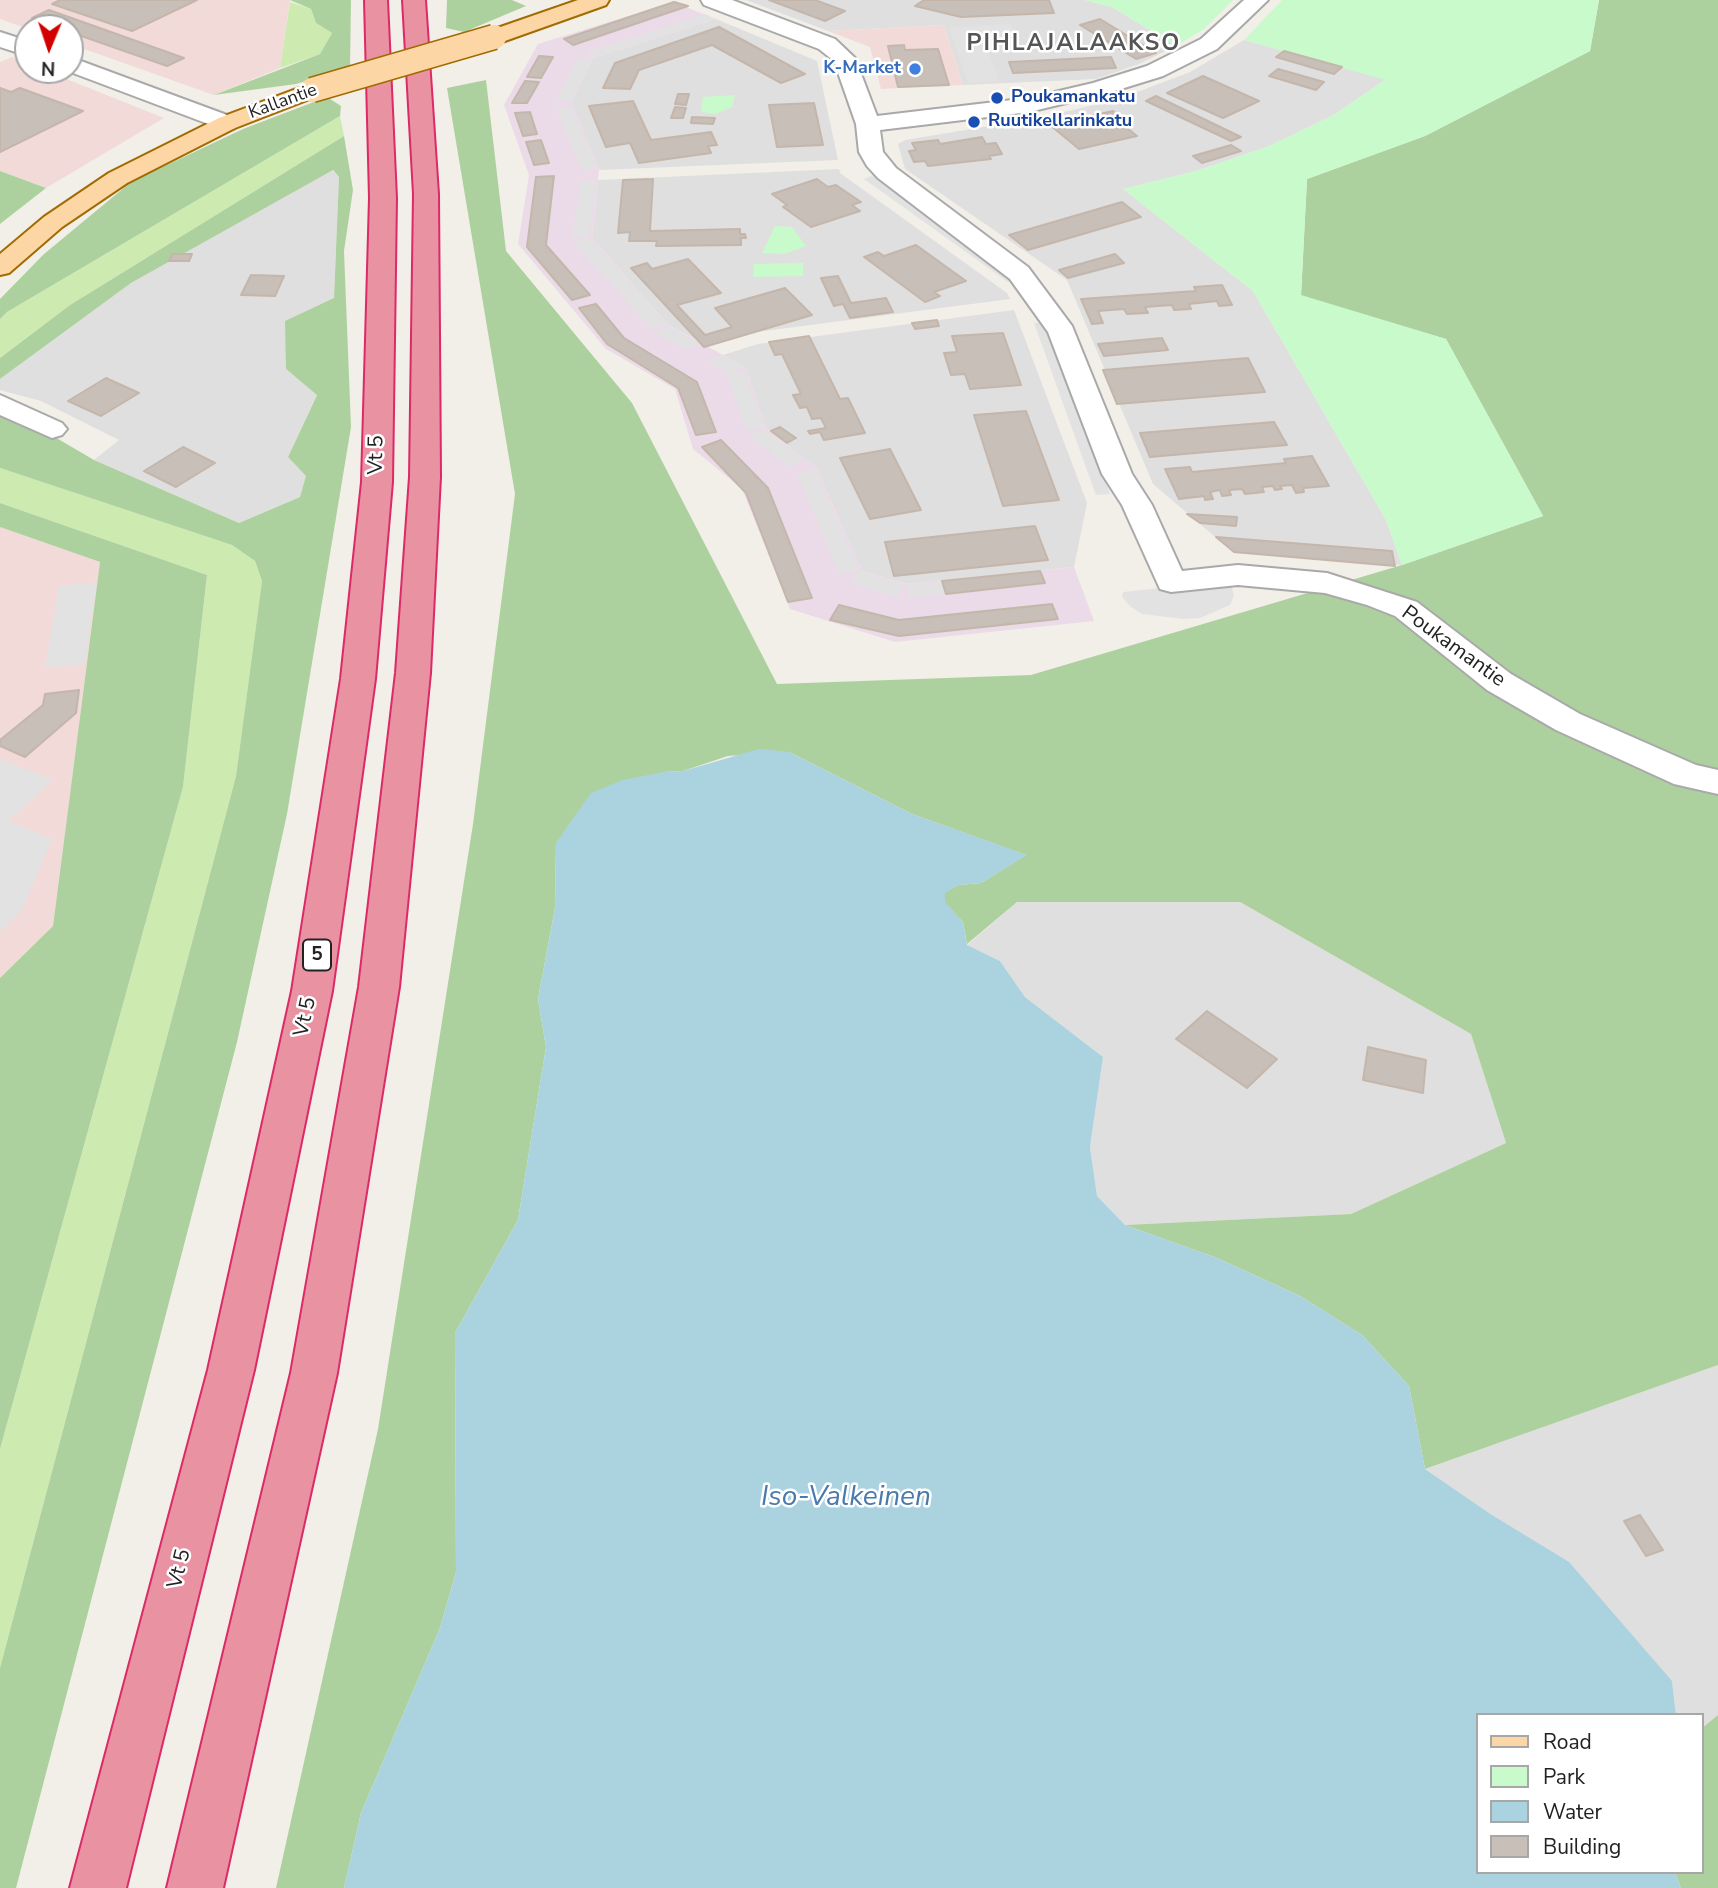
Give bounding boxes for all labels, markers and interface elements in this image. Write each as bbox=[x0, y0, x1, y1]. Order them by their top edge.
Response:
north arrow bbox=[14, 14, 84, 84]
district label: PIHLAJALAAKSO bbox=[968, 30, 1180, 58]
text: N bbox=[41, 55, 56, 81]
place label: K-Market bbox=[823, 58, 901, 80]
marker: K-Market bbox=[907, 61, 923, 77]
street label: Kallantie bbox=[246, 80, 320, 124]
place label: Poukamankatu bbox=[1011, 87, 1135, 109]
marker: Poukamankatu bbox=[989, 90, 1005, 106]
place label: Ruutikellarinkatu bbox=[988, 111, 1132, 133]
marker: Ruutikellarinkatu bbox=[966, 114, 982, 130]
street label: Vt 5 bbox=[364, 435, 390, 475]
street label: Poukamantie bbox=[1396, 601, 1510, 693]
road number: 5 bbox=[303, 939, 331, 970]
street label: Vt 5 bbox=[290, 995, 322, 1039]
water label: Iso-Valkeinen bbox=[761, 1481, 931, 1515]
street label: Vt 5 bbox=[163, 1547, 197, 1591]
legend bbox=[1476, 1713, 1704, 1874]
text: Road bbox=[1543, 1728, 1592, 1756]
text: Park bbox=[1543, 1763, 1585, 1791]
text: Water bbox=[1543, 1798, 1602, 1826]
text: Building bbox=[1543, 1833, 1621, 1861]

